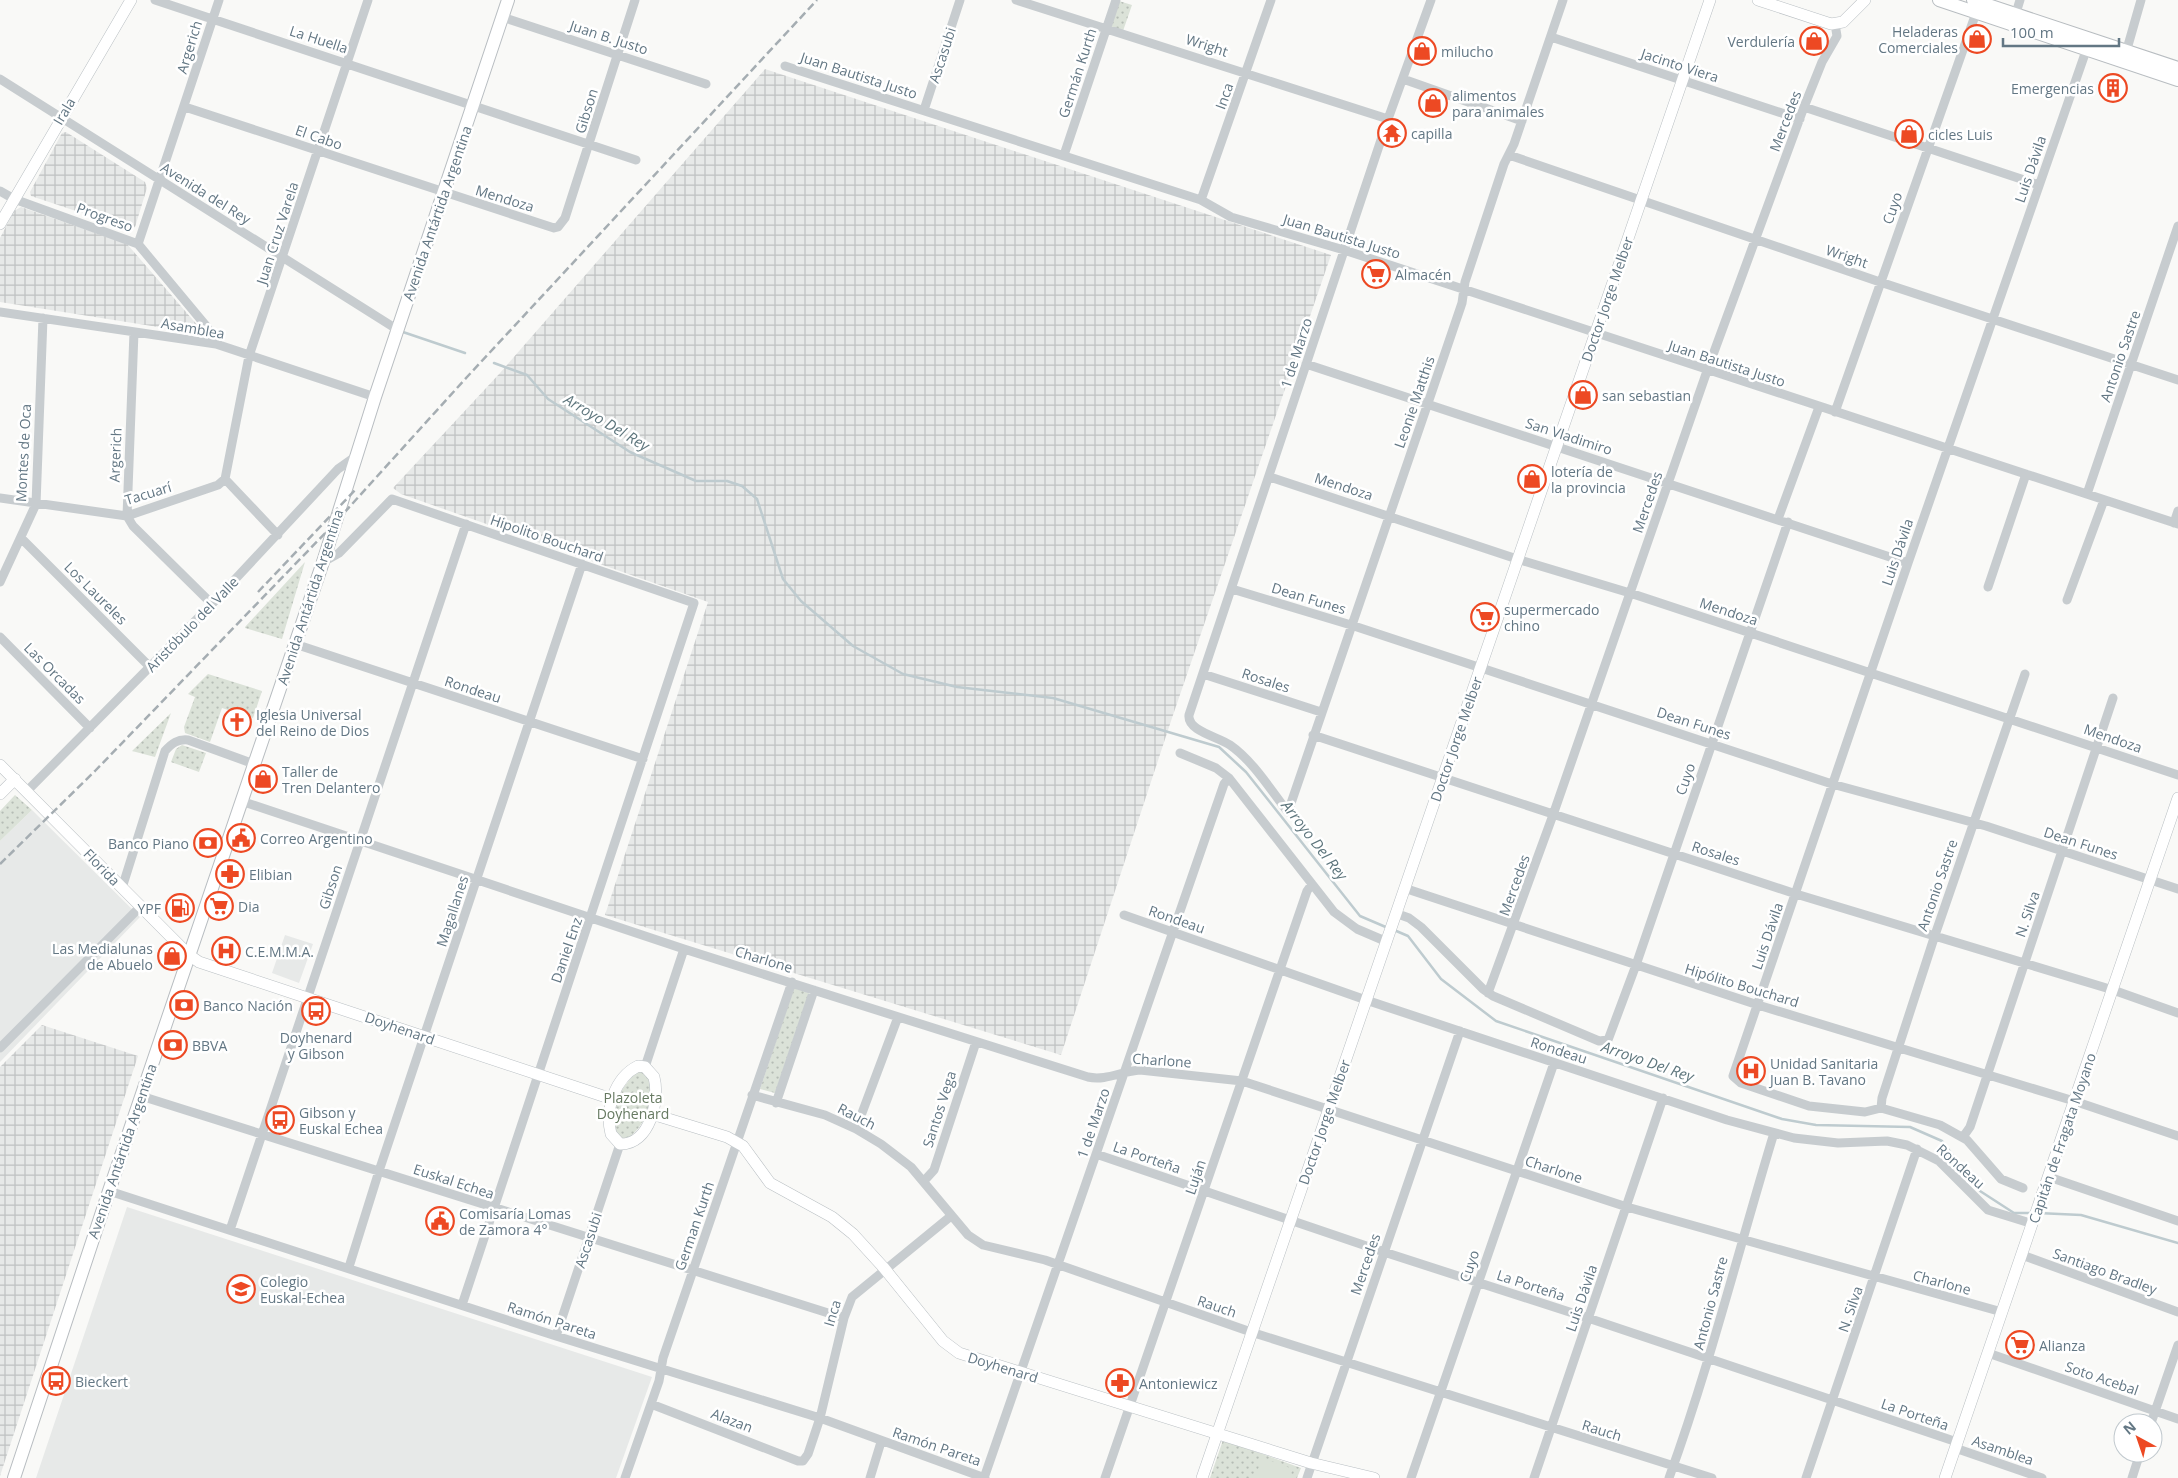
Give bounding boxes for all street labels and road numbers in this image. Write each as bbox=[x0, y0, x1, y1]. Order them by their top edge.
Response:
street label: Juan B. Justo bbox=[566, 15, 651, 59]
street label: Argerich bbox=[172, 18, 206, 76]
street label: La Huella bbox=[287, 21, 351, 57]
street label: Ascasubi bbox=[924, 25, 960, 85]
street label: Germán Kurth bbox=[1054, 26, 1100, 120]
street label: Wright bbox=[1183, 29, 1231, 61]
street label: Jacinto Viera bbox=[1637, 43, 1721, 86]
street label: Juan Bautista Justo bbox=[796, 47, 920, 103]
street label: Inca bbox=[1210, 80, 1238, 112]
street label: Gibson bbox=[570, 86, 602, 136]
street label: Mercedes bbox=[1765, 87, 1805, 154]
street label: Irala bbox=[48, 94, 80, 128]
street label: El Cabo bbox=[293, 120, 345, 154]
street label: Avenida Antártida Argentina bbox=[398, 123, 476, 303]
street label: Luis Dávila bbox=[2010, 133, 2050, 205]
street label: Avenida del Rey bbox=[157, 158, 256, 229]
street label: Juan Cruz Varela bbox=[251, 179, 303, 289]
street label: Mendoza bbox=[473, 180, 537, 216]
street label: Cuyo bbox=[1878, 189, 1906, 227]
street label: Progreso bbox=[74, 198, 136, 236]
street label: Juan Bautista Justo bbox=[1279, 209, 1403, 263]
street label: Doctor Jorge Melber bbox=[1577, 234, 1637, 364]
street label: Wright bbox=[1823, 240, 1871, 272]
street label: Antonio Sastre bbox=[2095, 308, 2145, 404]
street label: Asamblea bbox=[160, 313, 226, 343]
street label: 1 de Marzo bbox=[1276, 315, 1316, 391]
street label: Juan Bautista Justo bbox=[1664, 335, 1788, 391]
street label: Leonie Matthis bbox=[1389, 353, 1439, 451]
street label: Montes de Oca bbox=[11, 403, 35, 503]
street label: San Vladimiro bbox=[1523, 413, 1615, 459]
street label: Argerich bbox=[105, 427, 125, 483]
street label: Mendoza bbox=[1312, 468, 1376, 504]
street label: Mercedes bbox=[1628, 468, 1666, 535]
street label: Tacuarí bbox=[122, 477, 174, 509]
street label: Avenida Antártida Argentina bbox=[273, 507, 347, 687]
street label: Hipolito Bouchard bbox=[488, 510, 606, 566]
street label: Luis Dávila bbox=[1877, 516, 1917, 588]
street label: Los Laureles bbox=[61, 558, 132, 629]
street label: Aristóbulo del Valle bbox=[142, 572, 243, 676]
street label: Dean Funes bbox=[1269, 578, 1349, 618]
street label: Mendoza bbox=[1697, 593, 1761, 629]
street label: Las Orcadas bbox=[20, 638, 90, 708]
street label: Rosales bbox=[1239, 663, 1293, 697]
street label: Rondeau bbox=[442, 671, 504, 707]
street label: Doctor Jorge Melber bbox=[1426, 674, 1486, 804]
street label: Dean Funes bbox=[1654, 702, 1734, 744]
street label: Mendoza bbox=[2081, 719, 2145, 757]
street label: Cuyo bbox=[1671, 760, 1699, 798]
street label: Dean Funes bbox=[2041, 822, 2121, 864]
street label: Rosales bbox=[1689, 836, 1743, 870]
street label: Antonio Sastre bbox=[1912, 837, 1962, 933]
street label: Florida bbox=[80, 844, 124, 890]
street label: Mercedes bbox=[1494, 851, 1534, 918]
street label: Gibson bbox=[314, 862, 346, 912]
street label: Magallanes bbox=[432, 873, 473, 949]
street label: N. Silva bbox=[2010, 889, 2044, 939]
street label: Luis Dávila bbox=[1747, 900, 1787, 972]
street label: Rondeau bbox=[1146, 901, 1208, 937]
street label: Daniel Enz bbox=[546, 914, 586, 985]
street label: Charlone bbox=[733, 941, 795, 977]
street label: Hipólito Bouchard bbox=[1683, 959, 1801, 1011]
street label: Doyhenard bbox=[363, 1007, 437, 1049]
street label: Rondeau bbox=[1528, 1032, 1590, 1068]
street label: Charlone bbox=[1132, 1048, 1192, 1072]
street label: Capitán de Fragata Moyano bbox=[2024, 1050, 2100, 1226]
street label: Doctor Jorge Melber bbox=[1294, 1057, 1354, 1187]
street label: Avenida Antártida Argentina bbox=[83, 1061, 161, 1241]
street label: Santos Vega bbox=[918, 1068, 960, 1150]
street label: 1 de Marzo bbox=[1072, 1085, 1114, 1161]
street label: Rauch bbox=[835, 1098, 879, 1134]
street label: La Porteña bbox=[1111, 1137, 1183, 1177]
street label: Rondeau bbox=[1933, 1139, 1989, 1193]
street label: Charlone bbox=[1523, 1151, 1585, 1187]
street label: Luján bbox=[1180, 1157, 1210, 1197]
street label: Euskal Echea bbox=[411, 1159, 497, 1203]
street label: German Kurth bbox=[670, 1179, 718, 1273]
street label: Ascasubi bbox=[570, 1210, 606, 1270]
street label: Mercedes bbox=[1346, 1230, 1384, 1297]
street label: Santiago Bradley bbox=[2050, 1243, 2161, 1299]
street label: Cuyo bbox=[1455, 1247, 1483, 1285]
street label: Antonio Sastre bbox=[1688, 1254, 1732, 1352]
street label: Luis Dávila bbox=[1561, 1262, 1601, 1334]
street label: La Porteña bbox=[1495, 1265, 1567, 1305]
street label: Charlone bbox=[1911, 1265, 1973, 1299]
street label: N. Silva bbox=[1833, 1284, 1867, 1334]
street label: Rauch bbox=[1195, 1290, 1239, 1322]
street label: Ramón Pareta bbox=[505, 1297, 599, 1343]
street label: Inca bbox=[819, 1297, 845, 1329]
street label: Doyhenard bbox=[965, 1347, 1041, 1387]
street label: Soto Acebal bbox=[2063, 1357, 2141, 1399]
street label: La Porteña bbox=[1879, 1394, 1951, 1434]
street label: Alazan bbox=[708, 1403, 756, 1437]
street label: Rauch bbox=[1580, 1415, 1624, 1445]
street label: Ramón Pareta bbox=[890, 1422, 984, 1470]
street label: Asamblea bbox=[1970, 1431, 2036, 1469]

